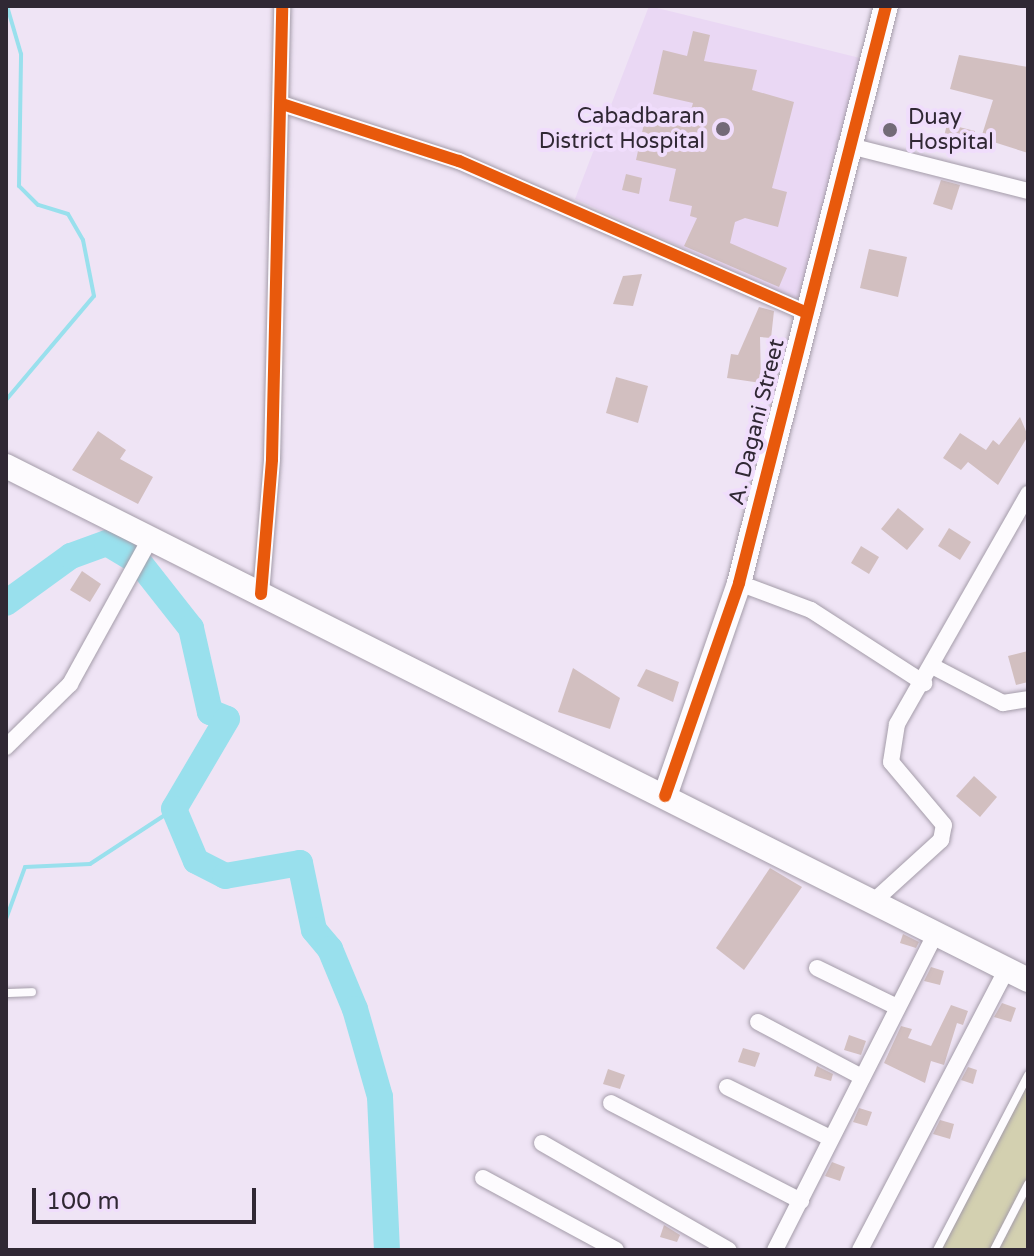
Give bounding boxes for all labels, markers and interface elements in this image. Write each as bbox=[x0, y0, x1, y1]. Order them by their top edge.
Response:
place label: Cabadbaran District Hospital bbox=[539, 103, 705, 154]
place label: Duay Hospital bbox=[908, 104, 994, 156]
marker: Cabadbaran District Hospital bbox=[712, 118, 734, 140]
marker: Duay Hospital bbox=[879, 119, 901, 141]
street label: A. Dagani Street bbox=[724, 336, 790, 508]
scale bar bbox=[36, 1172, 260, 1222]
text: 100 m bbox=[46, 1187, 120, 1216]

